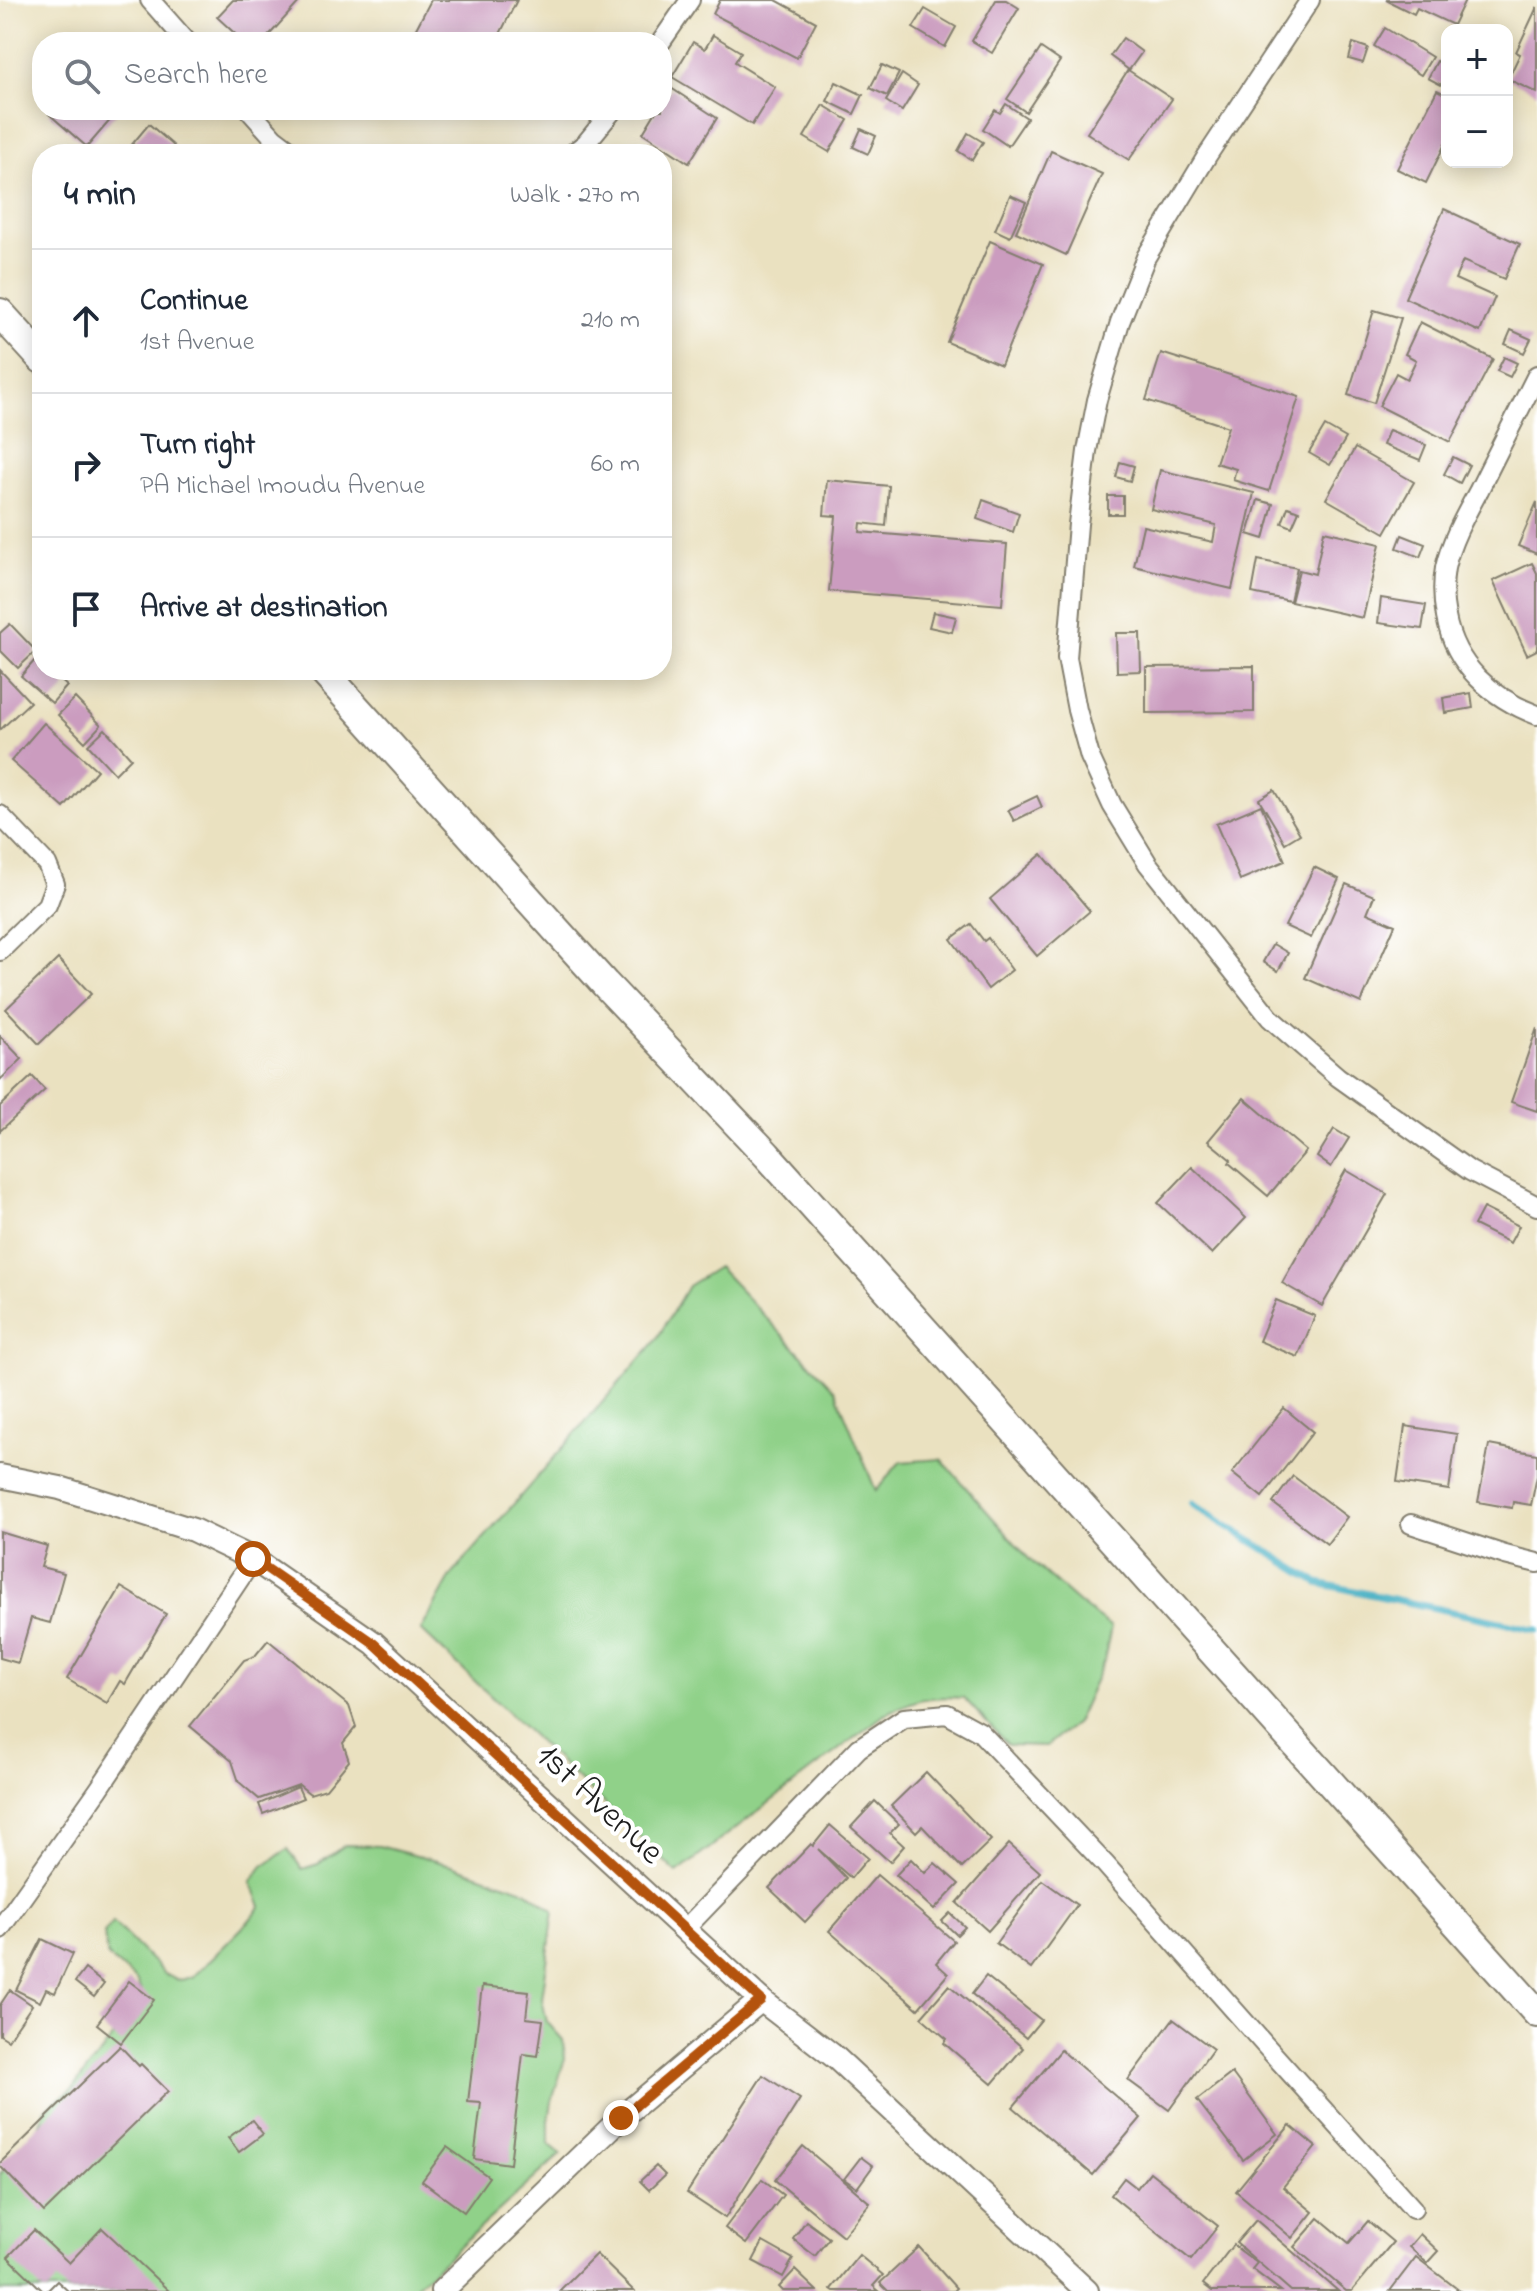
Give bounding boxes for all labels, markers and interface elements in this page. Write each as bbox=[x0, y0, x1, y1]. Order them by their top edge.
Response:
map controls bbox=[1441, 24, 1513, 168]
button: + bbox=[1441, 24, 1513, 96]
search box bbox=[32, 32, 672, 120]
icon: search bbox=[60, 54, 104, 98]
text: Search here bbox=[124, 54, 268, 98]
button: − bbox=[1441, 96, 1513, 168]
text: 4 min bbox=[64, 171, 136, 221]
text: Walk · 270 m bbox=[510, 177, 640, 215]
text: Continue bbox=[140, 280, 248, 324]
icon: ahead bbox=[64, 299, 108, 343]
text: 210 m bbox=[581, 302, 640, 340]
text: 1st Avenue bbox=[140, 324, 254, 362]
text: Turn right bbox=[140, 424, 255, 468]
icon: right bbox=[64, 443, 108, 487]
text: 60 m bbox=[591, 446, 640, 484]
text: PA Michael Imoudu Avenue bbox=[140, 468, 425, 506]
icon: arrive bbox=[64, 587, 108, 631]
text: Arrive at destination bbox=[140, 587, 388, 631]
route start bbox=[235, 1541, 271, 1577]
street label: 1st Avenue bbox=[523, 1732, 676, 1879]
route end bbox=[603, 2100, 639, 2136]

